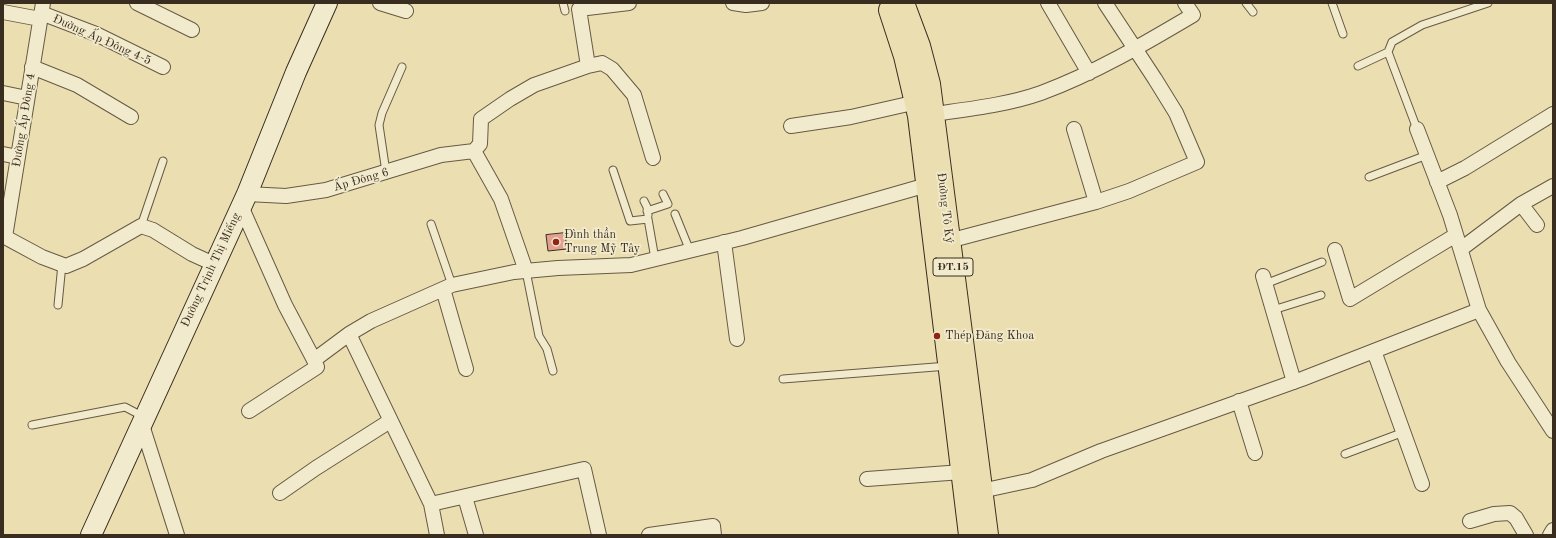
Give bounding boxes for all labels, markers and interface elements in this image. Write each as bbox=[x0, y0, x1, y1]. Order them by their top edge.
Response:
street label: Đường Ấp Đông 4-5 bbox=[50, 12, 154, 68]
street label: Đường Ấp Đông 4 bbox=[9, 72, 39, 168]
street label: Ấp Đông 6 bbox=[332, 165, 390, 195]
street label: Đường Tô Ký bbox=[934, 172, 956, 244]
street label: Đường Trịnh Thị Miếng bbox=[178, 211, 244, 329]
place label: Đình thần Trung Mỹ Tây bbox=[564, 228, 640, 256]
marker: Đình thần Trung Mỹ Tây bbox=[551, 237, 561, 247]
road number: ĐT.15 bbox=[933, 258, 973, 276]
place label: Thép Đăng Khoa bbox=[945, 329, 1034, 343]
marker: Thép Đăng Khoa bbox=[932, 331, 942, 341]

